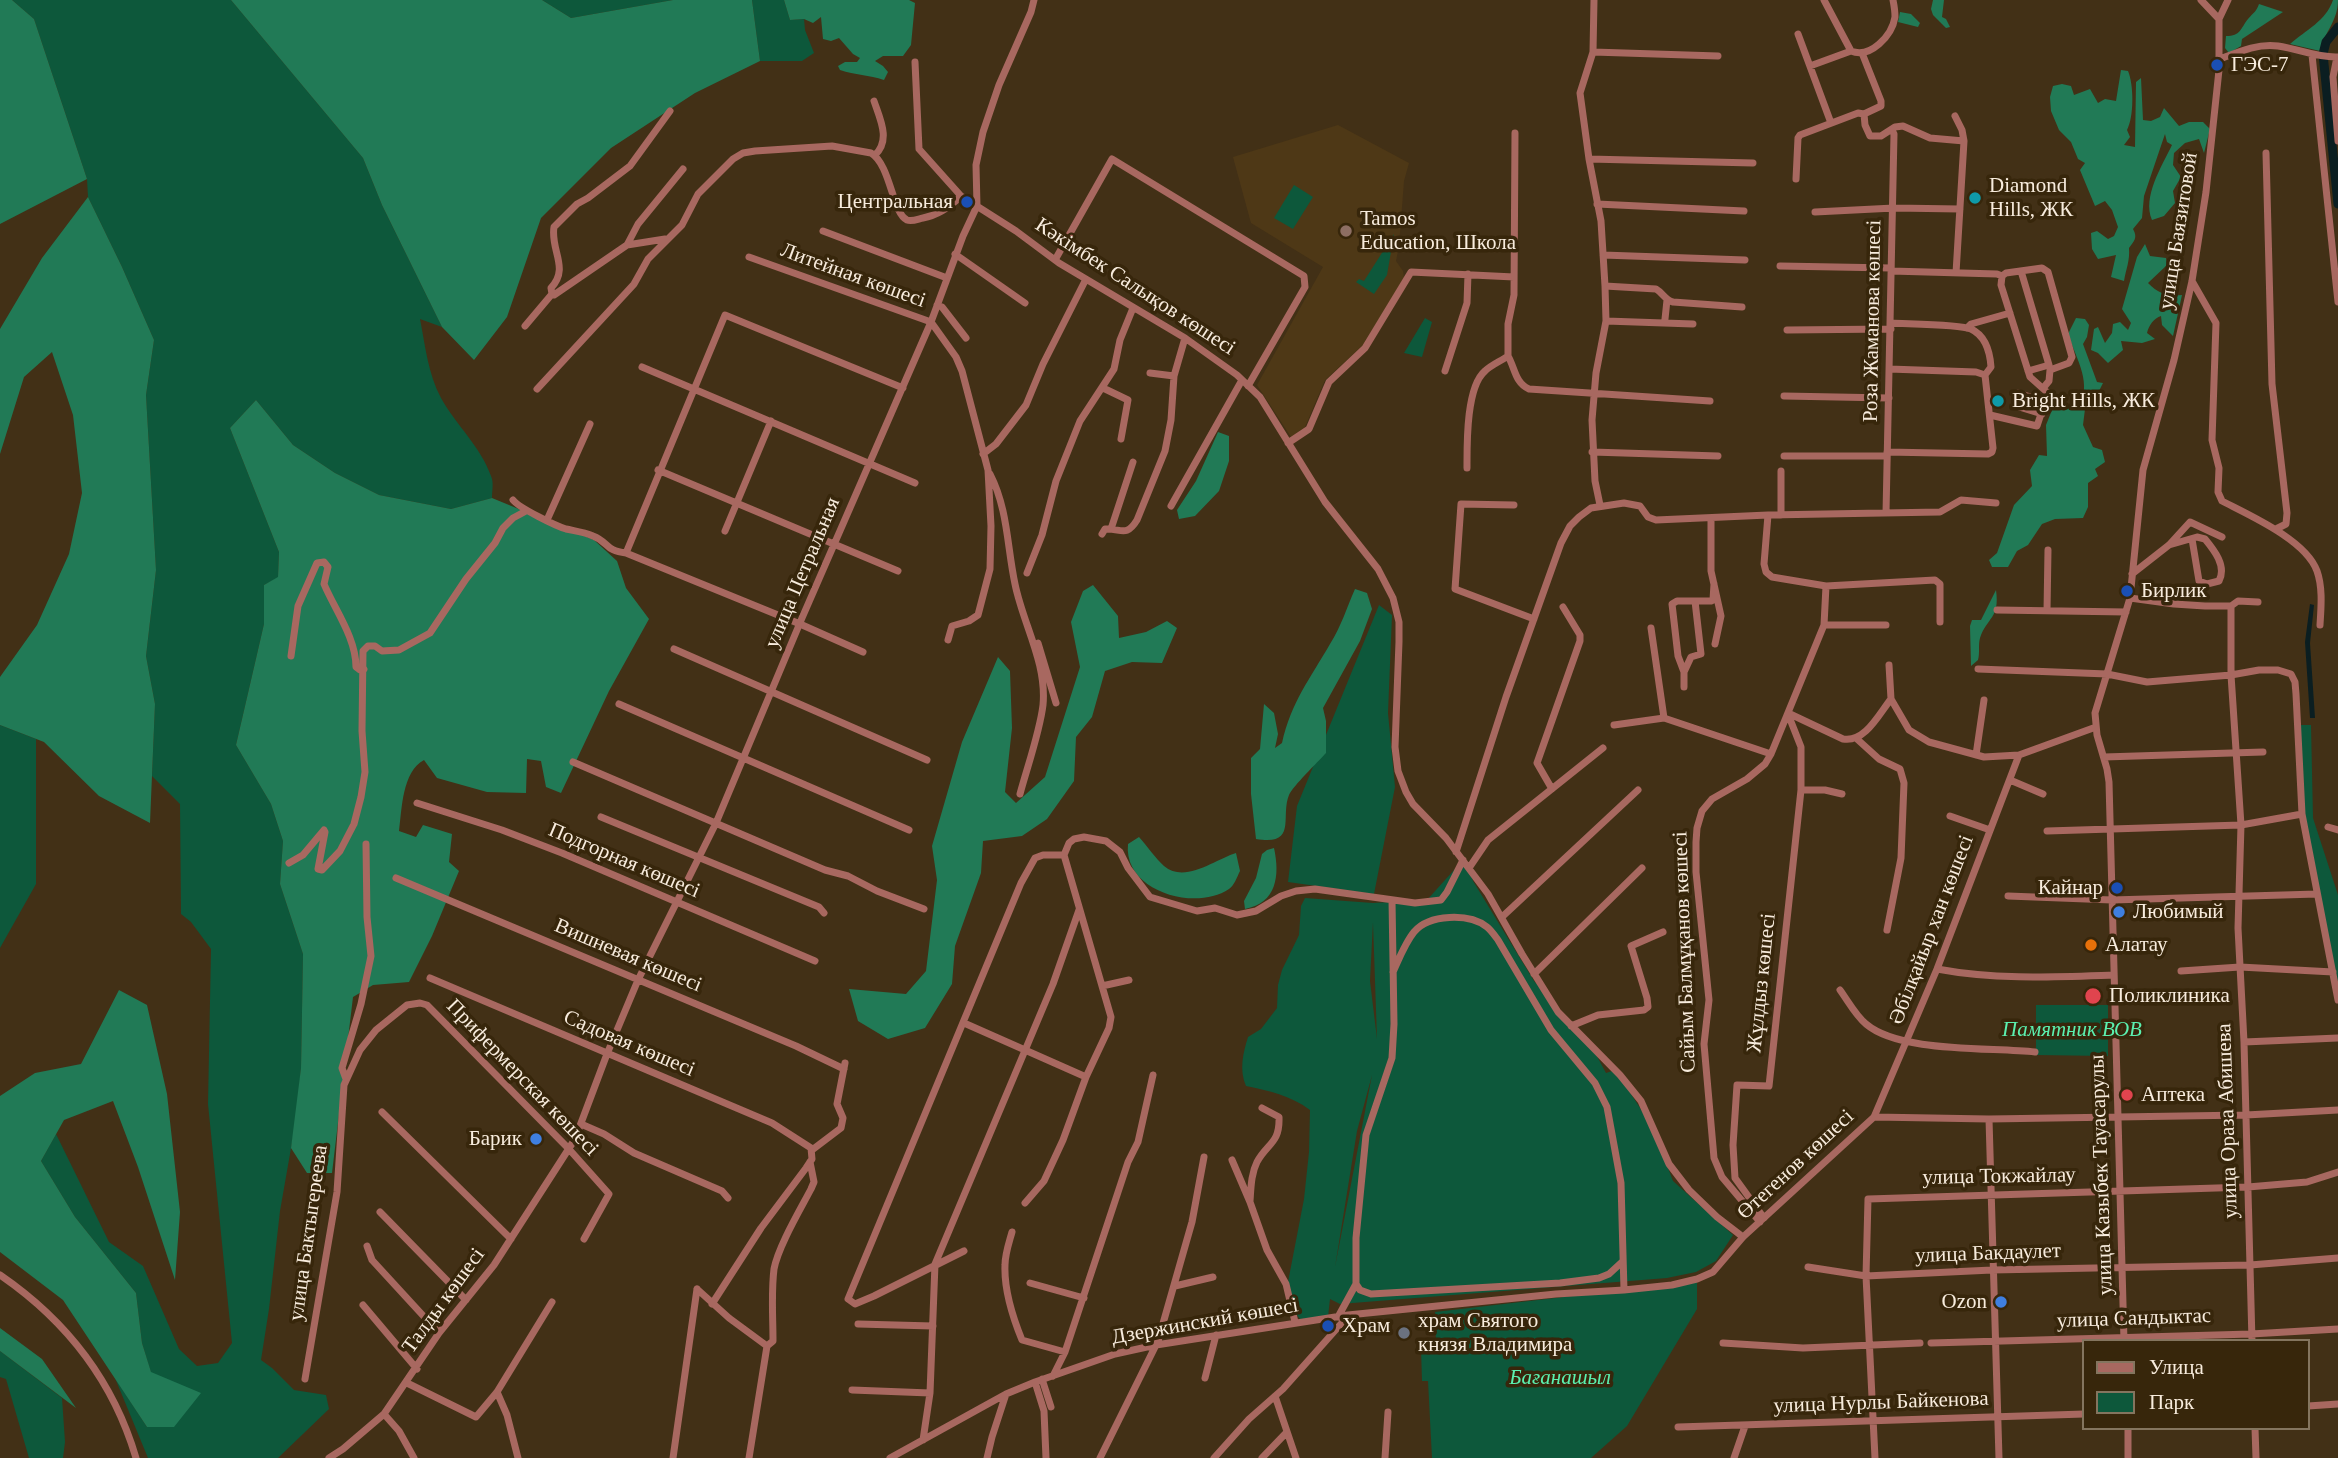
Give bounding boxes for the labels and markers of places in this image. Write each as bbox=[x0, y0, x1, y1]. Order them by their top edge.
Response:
place label: ГЭС-7 bbox=[2231, 52, 2289, 78]
marker: ГЭС-7 bbox=[2209, 57, 2225, 73]
place label: Diamond Hills, ЖК bbox=[1989, 173, 2073, 223]
place label: Центральная bbox=[838, 189, 953, 215]
marker: Diamond Hills, ЖК bbox=[1967, 190, 1983, 206]
marker: Центральная bbox=[959, 194, 975, 210]
place label: Tamos Education, Школа bbox=[1360, 206, 1516, 256]
marker: Tamos Education, Школа bbox=[1338, 223, 1354, 239]
place label: Bright Hills, ЖК bbox=[2012, 388, 2155, 414]
marker: Bright Hills, ЖК bbox=[1990, 393, 2006, 409]
place label: Бирлик bbox=[2141, 578, 2206, 604]
marker: Бирлик bbox=[2119, 583, 2135, 599]
place label: Кайнар bbox=[2038, 875, 2103, 901]
marker: Кайнар bbox=[2109, 880, 2125, 896]
place label: Любимый bbox=[2133, 899, 2223, 925]
marker: Любимый bbox=[2111, 904, 2127, 920]
place label: Алатау bbox=[2105, 932, 2168, 958]
marker: Алатау bbox=[2083, 937, 2099, 953]
place label: Поликлиника bbox=[2109, 983, 2230, 1009]
marker: Поликлиника bbox=[2083, 986, 2103, 1006]
place label: Аптека bbox=[2141, 1082, 2205, 1108]
marker: Аптека bbox=[2119, 1087, 2135, 1103]
place label: Барик bbox=[469, 1126, 522, 1152]
marker: Барик bbox=[528, 1131, 544, 1147]
place label: Ozon bbox=[1942, 1289, 1987, 1315]
marker: Ozon bbox=[1993, 1294, 2009, 1310]
place label: храм Святого князя Владимира bbox=[1418, 1308, 1572, 1358]
place label: Храм bbox=[1342, 1313, 1390, 1339]
marker: Храм bbox=[1320, 1318, 1336, 1334]
marker: храм Святого князя Владимира bbox=[1396, 1325, 1412, 1341]

